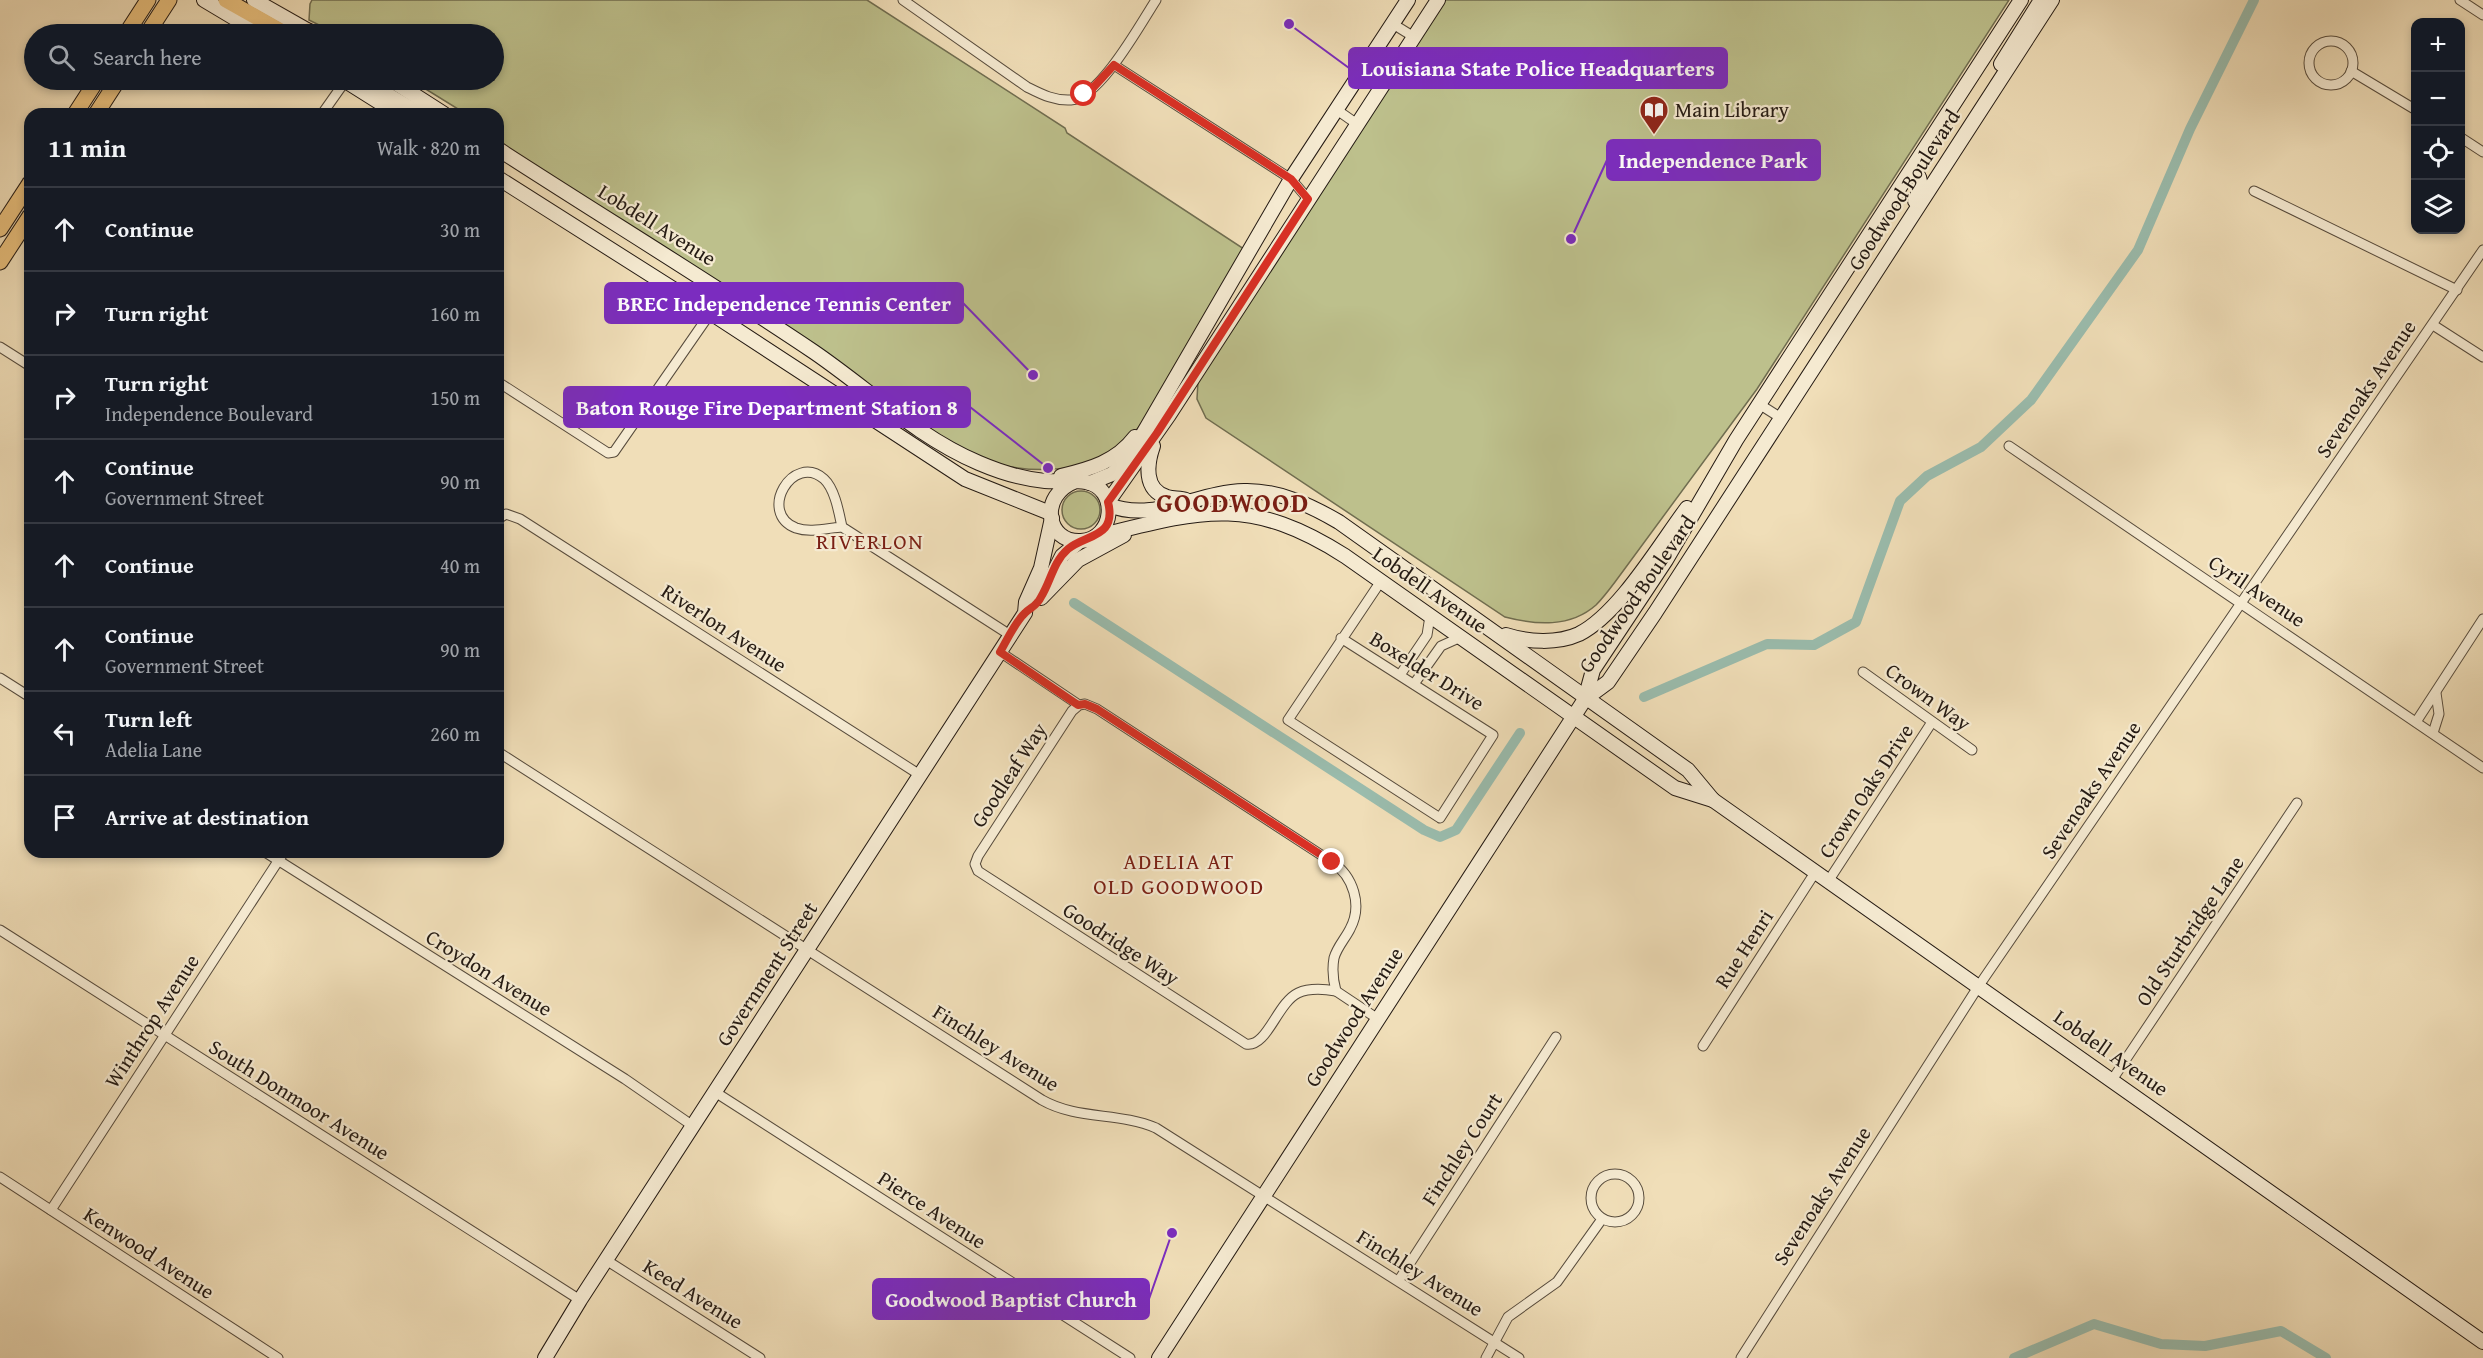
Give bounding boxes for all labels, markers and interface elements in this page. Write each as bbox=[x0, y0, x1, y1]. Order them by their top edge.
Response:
map controls bbox=[2411, 18, 2465, 234]
button: + bbox=[2411, 18, 2465, 72]
search box bbox=[24, 24, 504, 90]
icon: search bbox=[45, 41, 78, 74]
text: Search here bbox=[93, 41, 202, 73]
callout: Louisiana State Police Headquarters bbox=[1349, 48, 1727, 88]
text: Louisiana State Police Headquarters bbox=[1361, 52, 1715, 84]
button: − bbox=[2411, 72, 2465, 126]
route start bbox=[1070, 80, 1096, 106]
library icon: Main Library bbox=[1638, 94, 1670, 136]
place label: Main Library bbox=[1675, 94, 1789, 125]
street label: Goodwood Boulevard bbox=[1840, 103, 1968, 276]
button: locate bbox=[2411, 126, 2465, 180]
text: 11 min bbox=[48, 128, 126, 167]
text: Walk · 820 m bbox=[377, 133, 480, 162]
callout: Independence Park bbox=[1607, 140, 1820, 180]
text: Independence Park bbox=[1618, 144, 1808, 176]
street label: Lobdell Avenue bbox=[592, 176, 722, 273]
button: layers bbox=[2411, 180, 2465, 234]
icon: ahead bbox=[48, 213, 81, 246]
text: Continue bbox=[105, 213, 194, 245]
text: 30 m bbox=[440, 215, 480, 244]
callout: BREC Independence Tennis Center bbox=[605, 283, 963, 323]
text: BREC Independence Tennis Center bbox=[617, 287, 951, 319]
icon: right bbox=[48, 297, 81, 330]
text: Turn right bbox=[105, 297, 208, 329]
text: 160 m bbox=[430, 299, 480, 328]
street label: Sevenoaks Avenue bbox=[2308, 313, 2423, 464]
text: Turn right bbox=[105, 367, 208, 399]
icon: right bbox=[48, 381, 81, 414]
text: 150 m bbox=[430, 383, 480, 412]
callout: Baton Rouge Fire Department Station 8 bbox=[564, 387, 970, 427]
text: Baton Rouge Fire Department Station 8 bbox=[576, 391, 958, 423]
text: Independence Boulevard bbox=[105, 399, 313, 428]
text: Continue bbox=[105, 451, 194, 483]
icon: ahead bbox=[48, 465, 81, 498]
text: 90 m bbox=[440, 467, 480, 496]
district label: GOODWOOD bbox=[1156, 482, 1310, 522]
text: Government Street bbox=[105, 483, 264, 512]
street label: Goodwood Boulevard bbox=[1570, 508, 1703, 679]
district label: RIVERLON bbox=[816, 525, 924, 557]
street label: Lobdell Avenue bbox=[1367, 539, 1494, 641]
street label: Cyril Avenue bbox=[2202, 547, 2312, 635]
icon: ahead bbox=[48, 549, 81, 582]
text: Continue bbox=[105, 549, 194, 581]
text: 40 m bbox=[440, 551, 480, 580]
street label: Riverlon Avenue bbox=[655, 575, 793, 680]
text: Continue bbox=[105, 619, 194, 651]
street label: Boxelder Drive bbox=[1364, 623, 1491, 718]
icon: ahead bbox=[48, 633, 81, 666]
text: 90 m bbox=[440, 635, 480, 664]
text: Government Street bbox=[105, 651, 264, 680]
street label: Crown Way bbox=[1879, 655, 1978, 739]
text: Turn left bbox=[105, 703, 192, 735]
street label: Sevenoaks Avenue bbox=[2033, 714, 2148, 865]
street label: Goodleaf Way bbox=[963, 716, 1054, 833]
icon: left bbox=[48, 717, 81, 750]
street label: Crown Oaks Drive bbox=[1810, 717, 1921, 864]
text: 260 m bbox=[430, 719, 480, 748]
text: Adelia Lane bbox=[105, 735, 202, 764]
icon: arrive bbox=[48, 801, 81, 834]
text: Arrive at destination bbox=[105, 801, 309, 833]
district label: ADELIA AT OLD GOODWOOD bbox=[1093, 845, 1265, 902]
route end bbox=[1318, 848, 1344, 874]
street label: Old Sturbridge Lane bbox=[2128, 849, 2252, 1012]
street label: Goodridge Way bbox=[1057, 894, 1186, 993]
street label: Government Street bbox=[708, 895, 825, 1052]
street label: Rue Henri bbox=[1707, 903, 1781, 994]
street label: Croydon Avenue bbox=[420, 921, 559, 1024]
street label: Goodwood Avenue bbox=[1297, 940, 1411, 1093]
street label: Winthrop Avenue bbox=[97, 947, 207, 1094]
street label: Finchley Avenue bbox=[927, 996, 1066, 1099]
street label: Lobdell Avenue bbox=[2048, 1002, 2175, 1104]
street label: South Donmoor Avenue bbox=[203, 1031, 396, 1168]
street label: Finchley Court bbox=[1413, 1086, 1510, 1211]
street label: Sevenoaks Avenue bbox=[1765, 1120, 1878, 1271]
street label: Pierce Avenue bbox=[872, 1163, 993, 1256]
street label: Kenwood Avenue bbox=[78, 1199, 221, 1307]
street label: Finchley Avenue bbox=[1351, 1221, 1490, 1324]
street label: Keed Avenue bbox=[637, 1251, 749, 1337]
callout: Goodwood Baptist Church bbox=[873, 1279, 1149, 1319]
text: Goodwood Baptist Church bbox=[885, 1283, 1137, 1315]

